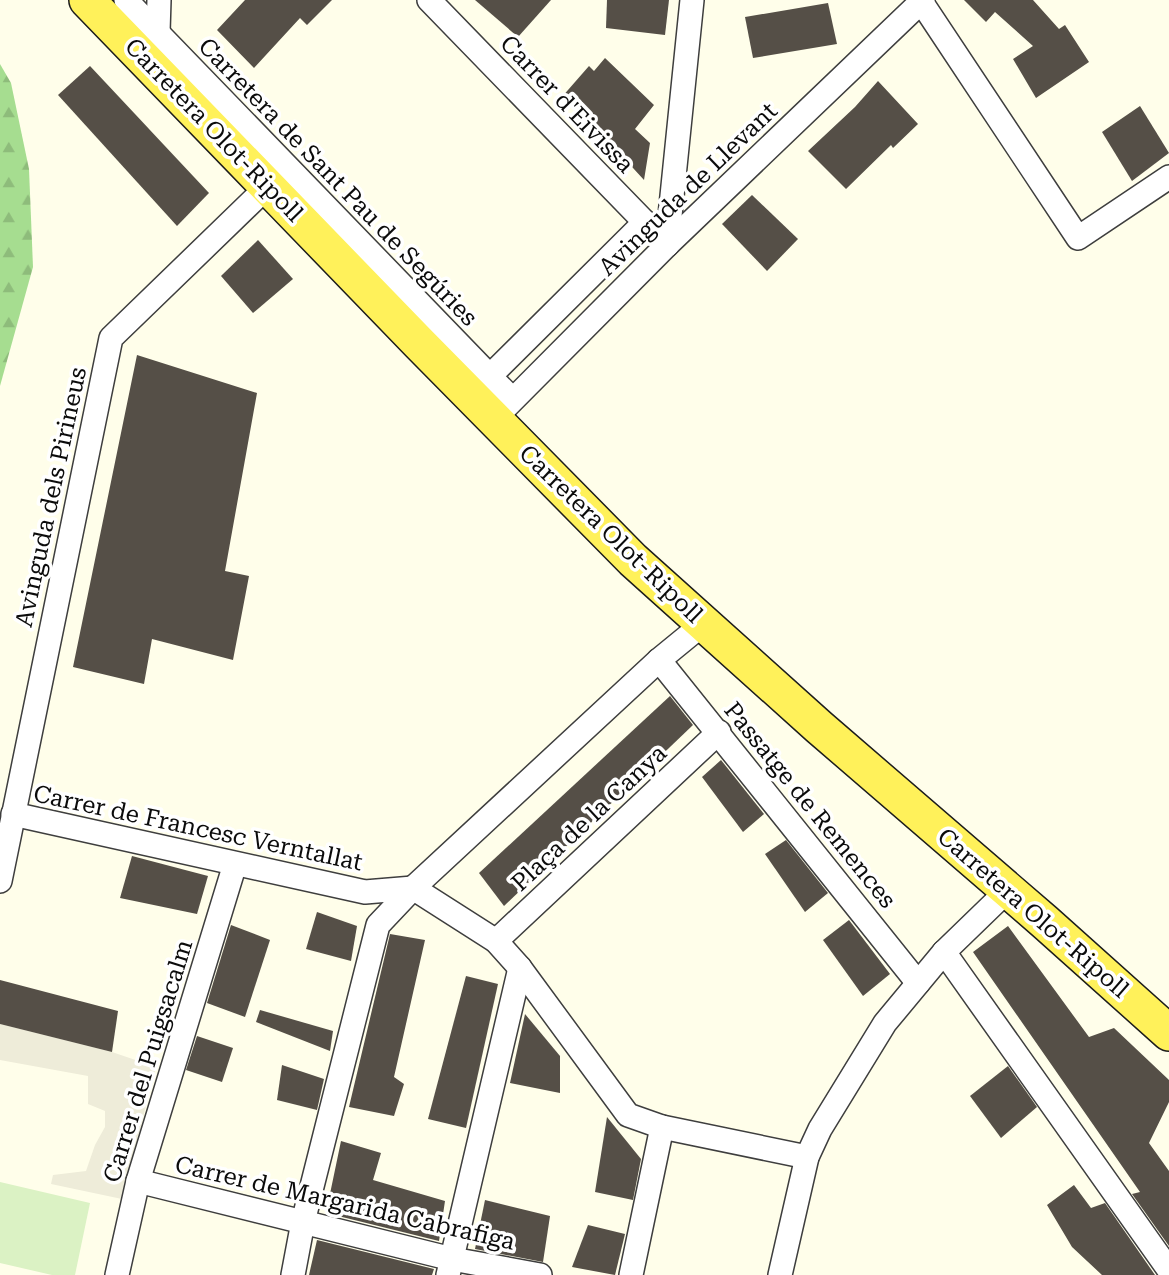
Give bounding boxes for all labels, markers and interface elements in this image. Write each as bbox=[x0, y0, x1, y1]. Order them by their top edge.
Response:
street label: Carrer d'Eivissa bbox=[494, 30, 640, 178]
street label: Carretera de Sant Pau de Segúries bbox=[193, 32, 483, 332]
street label: Carretera Olot-Ripoll bbox=[119, 33, 309, 227]
street label: Avinguda de Llevant bbox=[593, 97, 783, 281]
street label: Avinguda dels Pirineus bbox=[10, 364, 92, 630]
street label: Carretera Olot-Ripoll bbox=[514, 439, 708, 629]
street label: Passatge de Remences bbox=[718, 696, 902, 914]
street label: Plaça de la Canya bbox=[506, 739, 672, 897]
street label: Carrer de Francesc Verntallat bbox=[31, 779, 365, 877]
street label: Carretera Olot-Ripoll bbox=[932, 822, 1134, 1004]
street label: Carrer del Puigsacalm bbox=[98, 936, 198, 1186]
street label: Carrer de Margarida Cabrafiga bbox=[172, 1150, 518, 1256]

